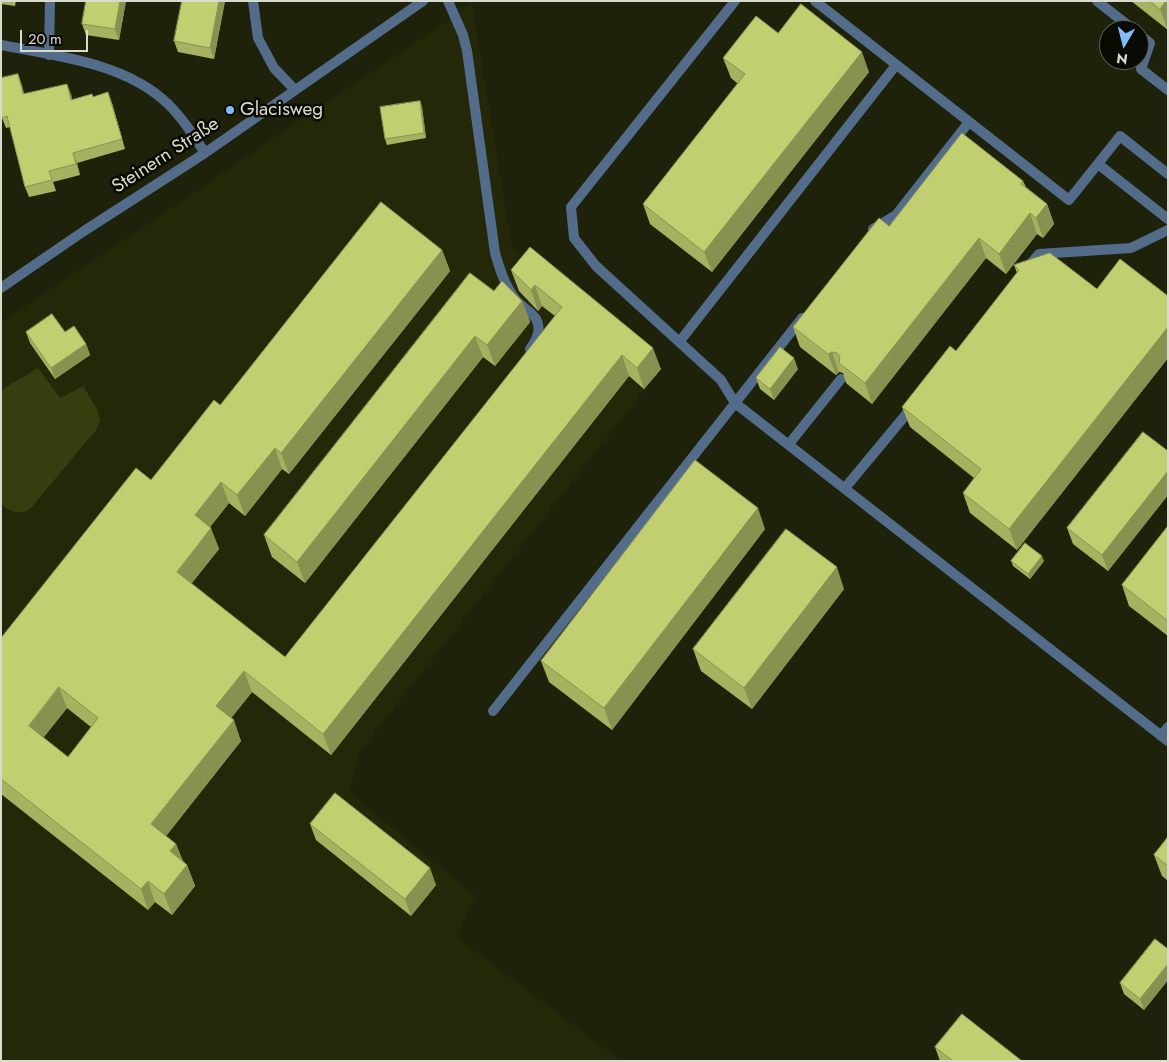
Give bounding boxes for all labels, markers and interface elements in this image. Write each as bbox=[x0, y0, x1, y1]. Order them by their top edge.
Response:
scale bar bbox=[22, 20, 90, 52]
north arrow bbox=[1099, 20, 1149, 70]
text: 20 m bbox=[28, 28, 62, 50]
text: N bbox=[1115, 48, 1129, 70]
place label: Glacisweg bbox=[240, 99, 323, 121]
marker: Glacisweg bbox=[224, 104, 236, 116]
street label: Steinern Straße bbox=[108, 113, 224, 199]

